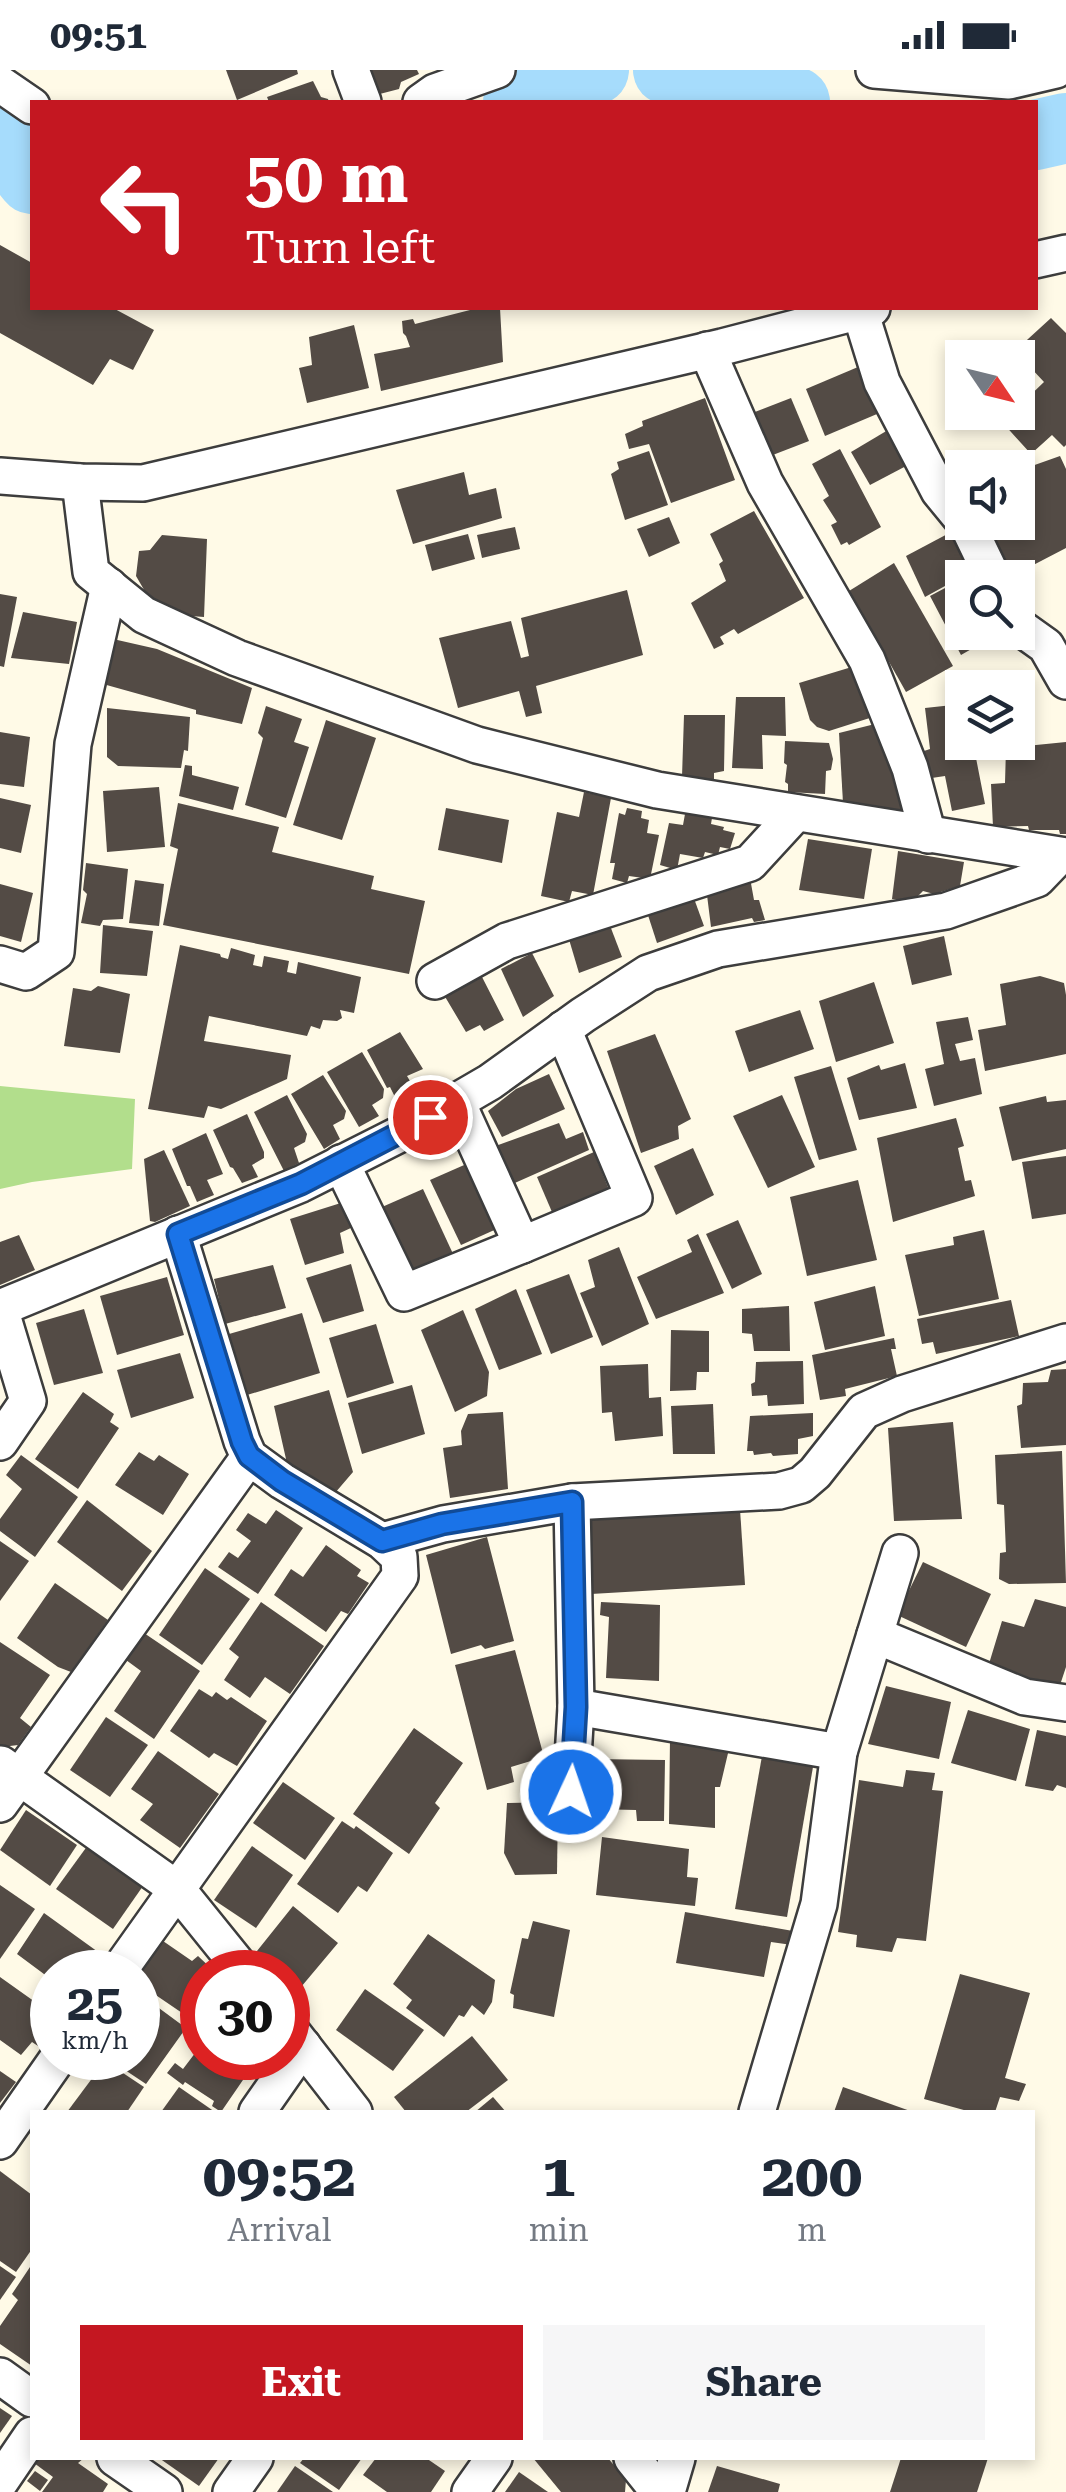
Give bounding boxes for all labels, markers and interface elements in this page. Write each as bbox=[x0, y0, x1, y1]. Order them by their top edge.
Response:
text: 09:51 bbox=[50, 13, 147, 57]
text: 50 m bbox=[245, 137, 409, 219]
icon: left bbox=[80, 140, 210, 270]
text: Turn left bbox=[245, 221, 435, 274]
north arrow bbox=[945, 340, 1035, 430]
map controls bbox=[945, 340, 1035, 760]
button: sound bbox=[945, 450, 1035, 540]
button: search bbox=[945, 560, 1035, 650]
button: layers bbox=[945, 670, 1035, 760]
pin bbox=[388, 1075, 473, 1160]
icon: arrive bbox=[403, 1090, 458, 1145]
position arrow bbox=[519, 1740, 623, 1844]
speed limit sign: 30 bbox=[180, 1950, 310, 2080]
text: 25 bbox=[67, 1974, 123, 2032]
text: km/h bbox=[62, 2026, 128, 2055]
text: 09:52 bbox=[203, 2140, 356, 2211]
text: 1 bbox=[542, 2140, 575, 2211]
text: 200 bbox=[761, 2140, 862, 2211]
text: Arrival bbox=[227, 2211, 331, 2249]
text: min bbox=[529, 2211, 589, 2249]
text: m bbox=[797, 2211, 826, 2249]
button: Exit bbox=[80, 2325, 523, 2440]
button: Share bbox=[543, 2325, 985, 2440]

